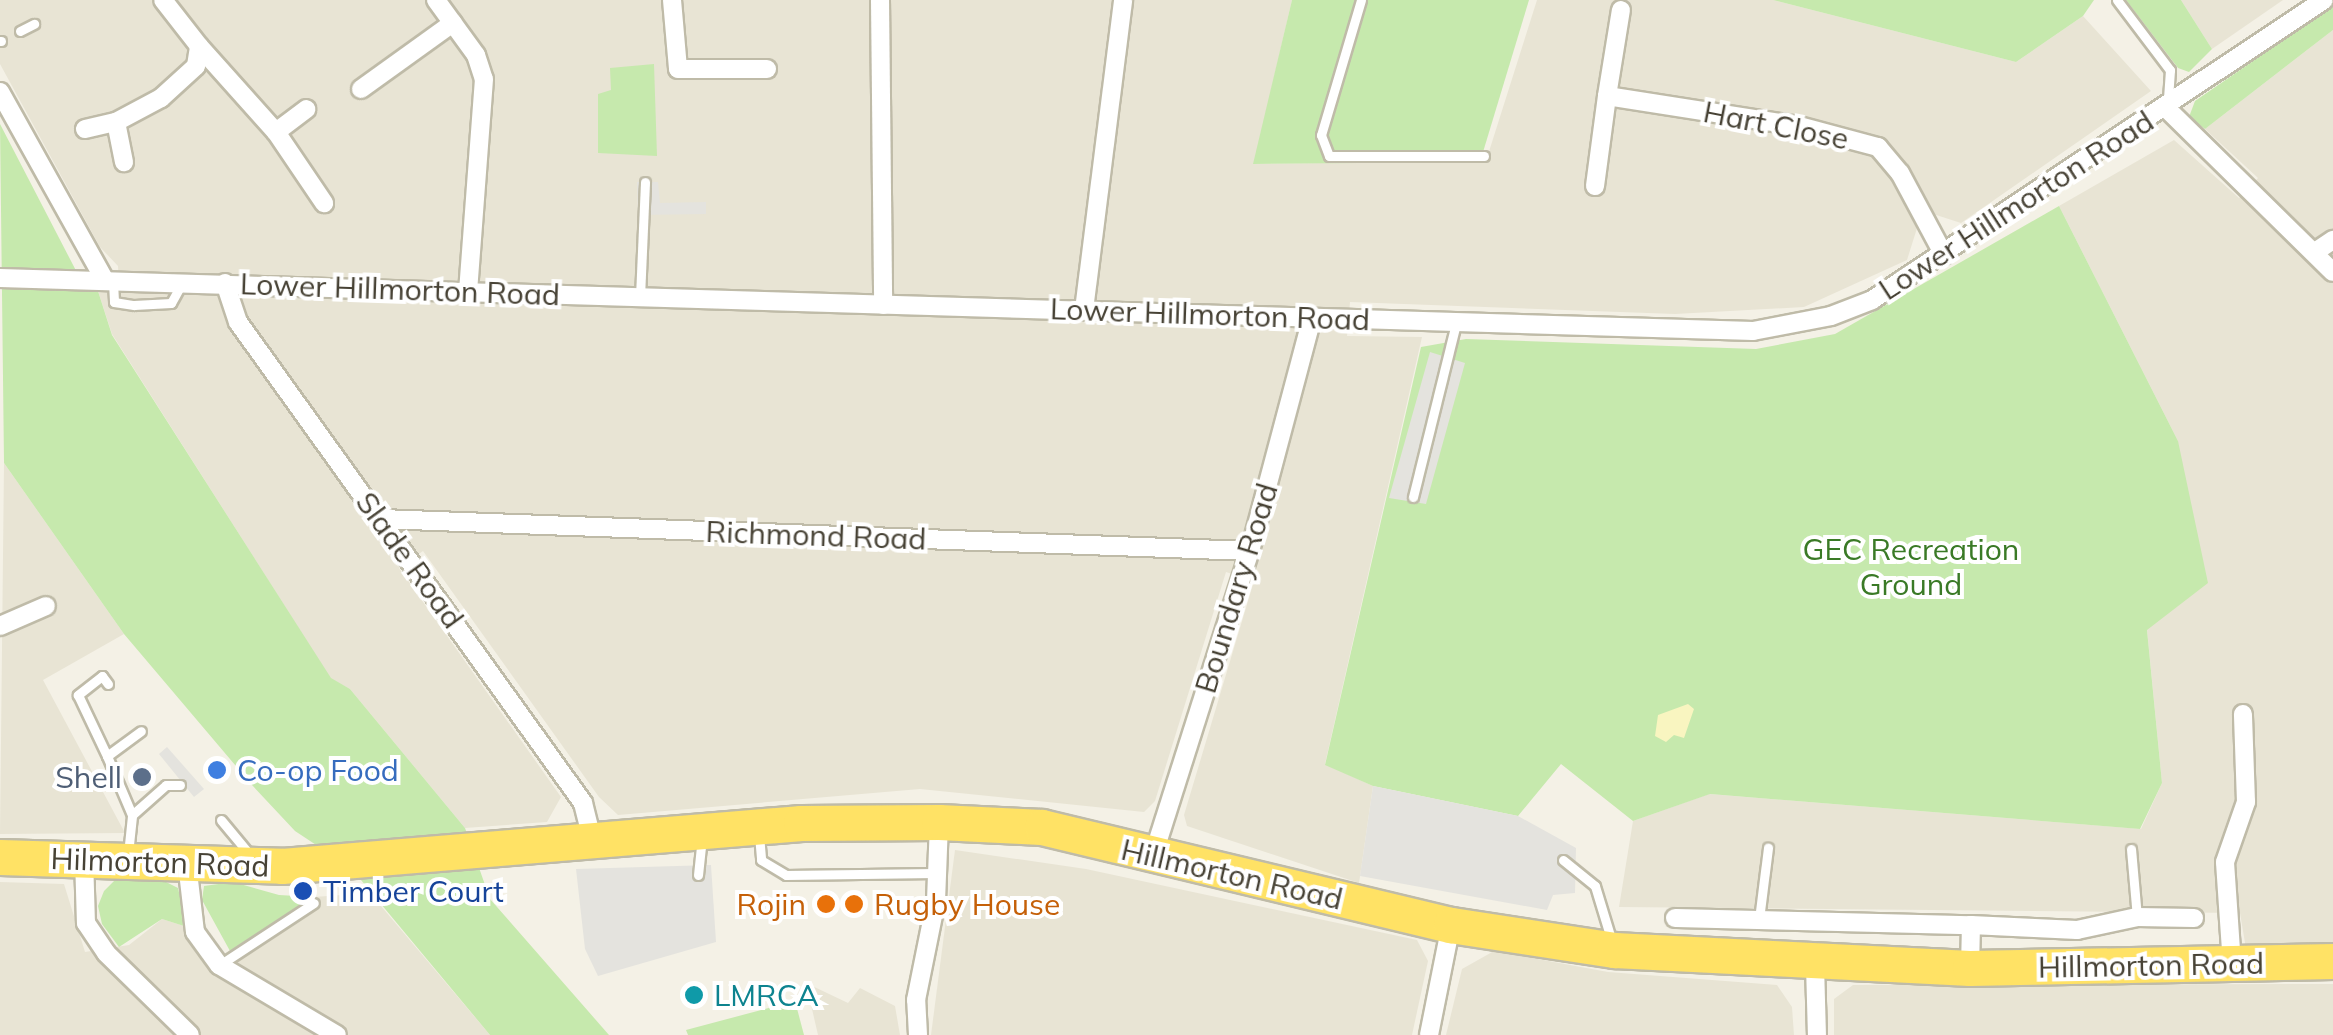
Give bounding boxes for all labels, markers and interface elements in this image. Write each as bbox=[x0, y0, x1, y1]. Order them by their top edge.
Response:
street label: Hart Close bbox=[1700, 93, 1852, 157]
street label: Lower Hillmorton Road bbox=[1872, 103, 2160, 307]
street label: Lower Hillmorton Road bbox=[239, 265, 561, 313]
street label: Lower Hillmorton Road bbox=[1049, 290, 1371, 338]
street label: Boundary Road bbox=[1187, 479, 1285, 697]
street label: Slade Road bbox=[349, 485, 471, 635]
street label: Richmond Road bbox=[705, 513, 927, 557]
park label: GEC Recreation Ground bbox=[1803, 531, 2019, 602]
place label: Co-op Food bbox=[237, 752, 399, 788]
place label: Shell bbox=[55, 759, 122, 795]
marker: Co-op Food bbox=[206, 759, 228, 781]
marker: Shell bbox=[131, 766, 153, 788]
street label: Hillmorton Road bbox=[1118, 831, 1346, 917]
street label: Hilmorton Road bbox=[50, 840, 270, 884]
place label: Timber Court bbox=[323, 873, 504, 909]
marker: Timber Court bbox=[292, 880, 314, 902]
place label: Rojin bbox=[737, 886, 806, 922]
place label: Rugby House bbox=[874, 886, 1060, 922]
marker: Rojin bbox=[815, 893, 837, 915]
marker: Rugby House bbox=[843, 893, 865, 915]
street label: Hillmorton Road bbox=[2038, 945, 2264, 985]
place label: LMRCA bbox=[714, 977, 819, 1013]
marker: LMRCA bbox=[683, 984, 705, 1006]

